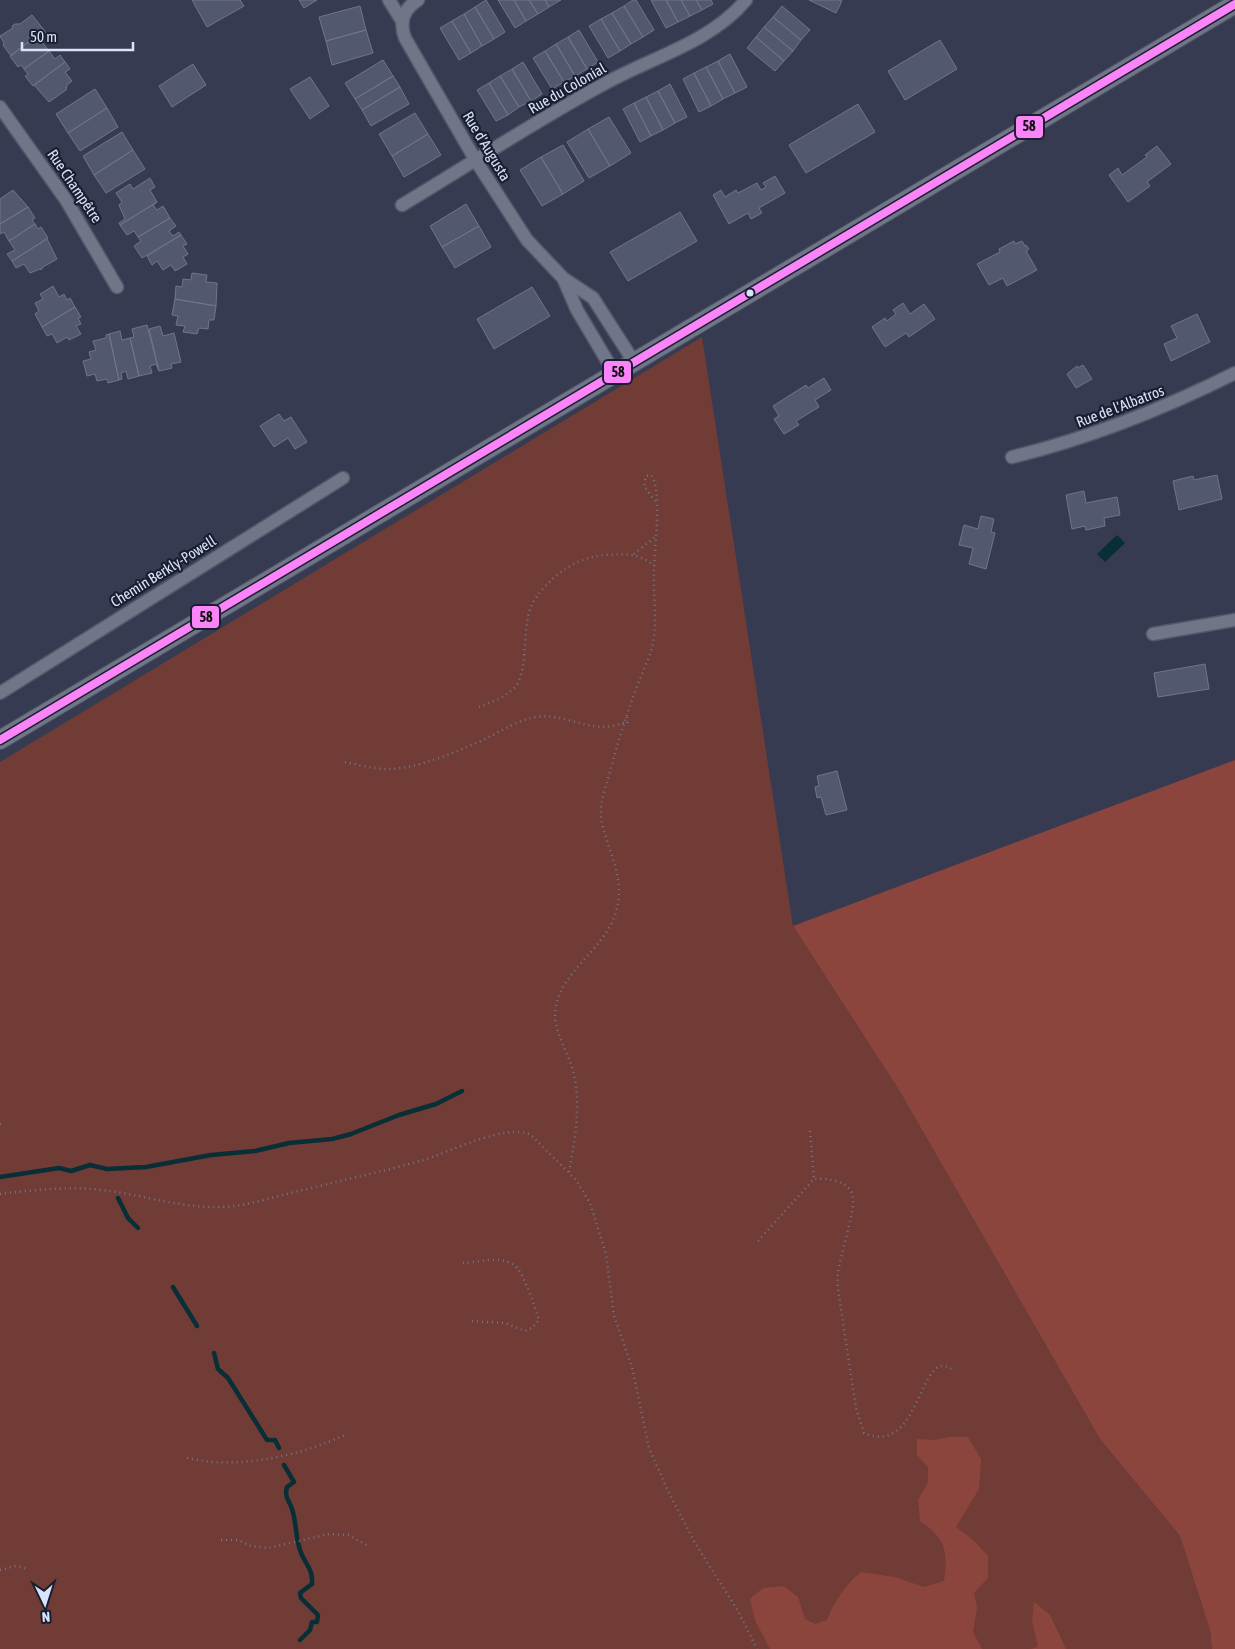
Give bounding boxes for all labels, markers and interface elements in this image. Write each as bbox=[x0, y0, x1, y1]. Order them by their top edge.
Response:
scale bar bbox=[22, 20, 134, 52]
text: 50 m bbox=[30, 28, 57, 45]
street label: Rue du Colonial bbox=[525, 59, 609, 117]
street label: Rue d'Augusta bbox=[460, 108, 514, 184]
line badge: 58 bbox=[1015, 115, 1044, 139]
text: 58 bbox=[1022, 118, 1036, 134]
street label: Rue Champêtre bbox=[44, 146, 106, 226]
unlabelled marker bbox=[745, 288, 755, 298]
line badge: 58 bbox=[603, 360, 632, 384]
text: 58 bbox=[611, 364, 625, 380]
street label: Rue de l'Albatros bbox=[1074, 381, 1166, 431]
street label: Chemin Berkly-Powell bbox=[107, 532, 219, 610]
line badge: 58 bbox=[191, 605, 220, 629]
text: 58 bbox=[199, 609, 213, 625]
north arrow bbox=[20, 1579, 70, 1629]
text: N bbox=[41, 1609, 51, 1625]

